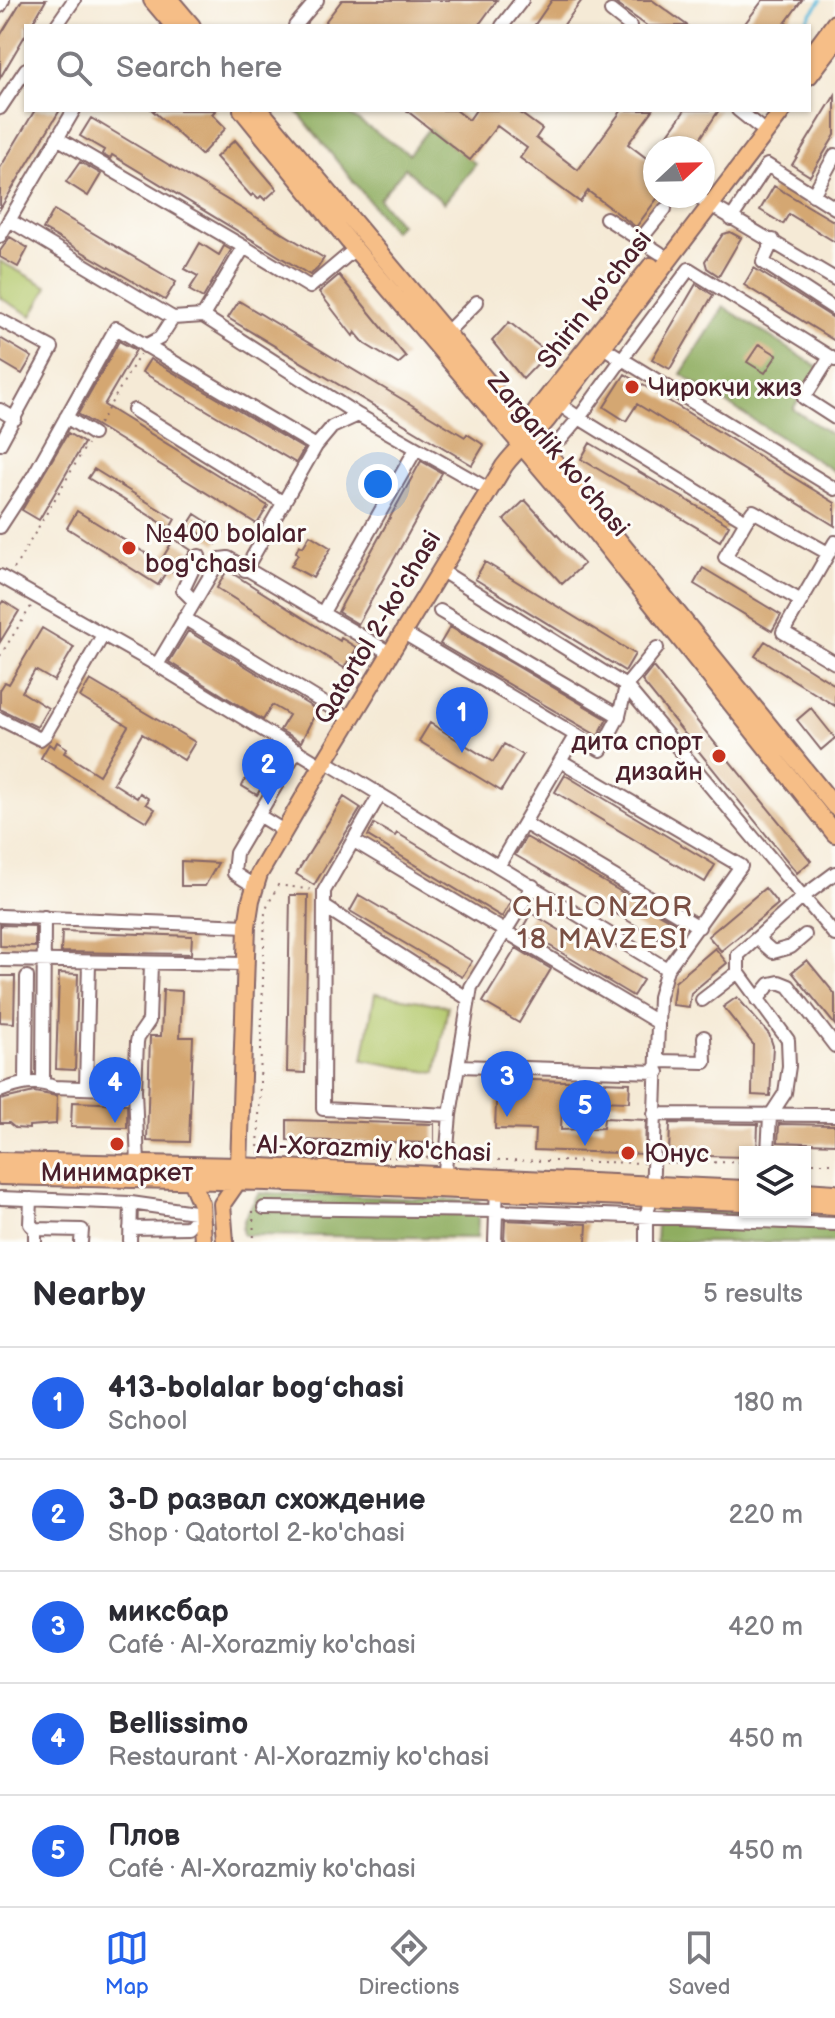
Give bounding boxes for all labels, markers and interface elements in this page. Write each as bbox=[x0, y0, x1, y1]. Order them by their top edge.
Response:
search box bbox=[24, 24, 811, 112]
icon: search bbox=[52, 46, 96, 90]
text: Search here bbox=[116, 50, 282, 86]
north arrow bbox=[643, 136, 715, 208]
street label: Shirin ko'chasi bbox=[531, 224, 659, 375]
street label: Zargarlik ko'chasi bbox=[480, 366, 635, 543]
place label: Чирокчи жиз bbox=[648, 373, 802, 404]
marker: Чирокчи жиз bbox=[623, 378, 641, 396]
your location bbox=[358, 464, 398, 504]
place label: №400 bolalar bog'chasi bbox=[145, 519, 306, 580]
street label: Qatortol 2-ko'chasi bbox=[308, 525, 448, 730]
marker: №400 bolalar bog'chasi bbox=[120, 539, 138, 557]
pin: 1 bbox=[436, 687, 488, 753]
place label: дита спорт дизайн bbox=[571, 727, 703, 788]
pin: 2 bbox=[242, 739, 294, 805]
marker: дита спорт дизайн bbox=[710, 747, 728, 765]
district label: CHILONZOR 18 MAVZESI bbox=[512, 891, 694, 956]
pin: 3 bbox=[481, 1051, 533, 1117]
pin: 4 bbox=[89, 1057, 141, 1123]
pin: 5 bbox=[559, 1080, 611, 1146]
street label: Al-Xorazmiy ko'chasi bbox=[256, 1130, 492, 1169]
marker: Минимаркет bbox=[108, 1135, 126, 1153]
place label: Юнус bbox=[644, 1139, 709, 1170]
marker: Юнус bbox=[619, 1144, 637, 1162]
map controls bbox=[739, 1146, 811, 1218]
button: layers bbox=[739, 1146, 811, 1218]
place label: Минимаркет bbox=[40, 1158, 194, 1189]
text: Nearby bbox=[32, 1274, 146, 1315]
text: 5 results bbox=[703, 1279, 803, 1310]
text: 413-bolalar bogʻchasi bbox=[108, 1370, 404, 1406]
text: 1 bbox=[53, 1388, 63, 1419]
text: 180 m bbox=[734, 1388, 803, 1419]
text: School bbox=[108, 1406, 187, 1437]
text: 3-D развал схождение bbox=[108, 1482, 426, 1518]
text: 2 bbox=[50, 1500, 66, 1531]
text: 220 m bbox=[729, 1500, 803, 1531]
text: Shop · Qatortol 2-ko'chasi bbox=[108, 1518, 405, 1549]
text: миксбар bbox=[108, 1594, 229, 1630]
text: 3 bbox=[50, 1612, 66, 1643]
text: 420 m bbox=[728, 1612, 803, 1643]
text: Café · Al-Xorazmiy ko'chasi bbox=[108, 1630, 416, 1661]
text: Bellissimo bbox=[108, 1706, 248, 1742]
text: 4 bbox=[50, 1724, 66, 1755]
text: 450 m bbox=[728, 1724, 803, 1755]
text: Restaurant · Al-Xorazmiy ko'chasi bbox=[108, 1742, 489, 1773]
text: Плов bbox=[108, 1818, 180, 1854]
text: 5 bbox=[50, 1836, 66, 1867]
text: 450 m bbox=[728, 1836, 803, 1867]
text: Café · Al-Xorazmiy ko'chasi bbox=[108, 1854, 416, 1885]
tab: Map bbox=[105, 1926, 149, 2001]
tab: Directions bbox=[358, 1926, 459, 2001]
tab: Saved bbox=[669, 1926, 730, 2001]

